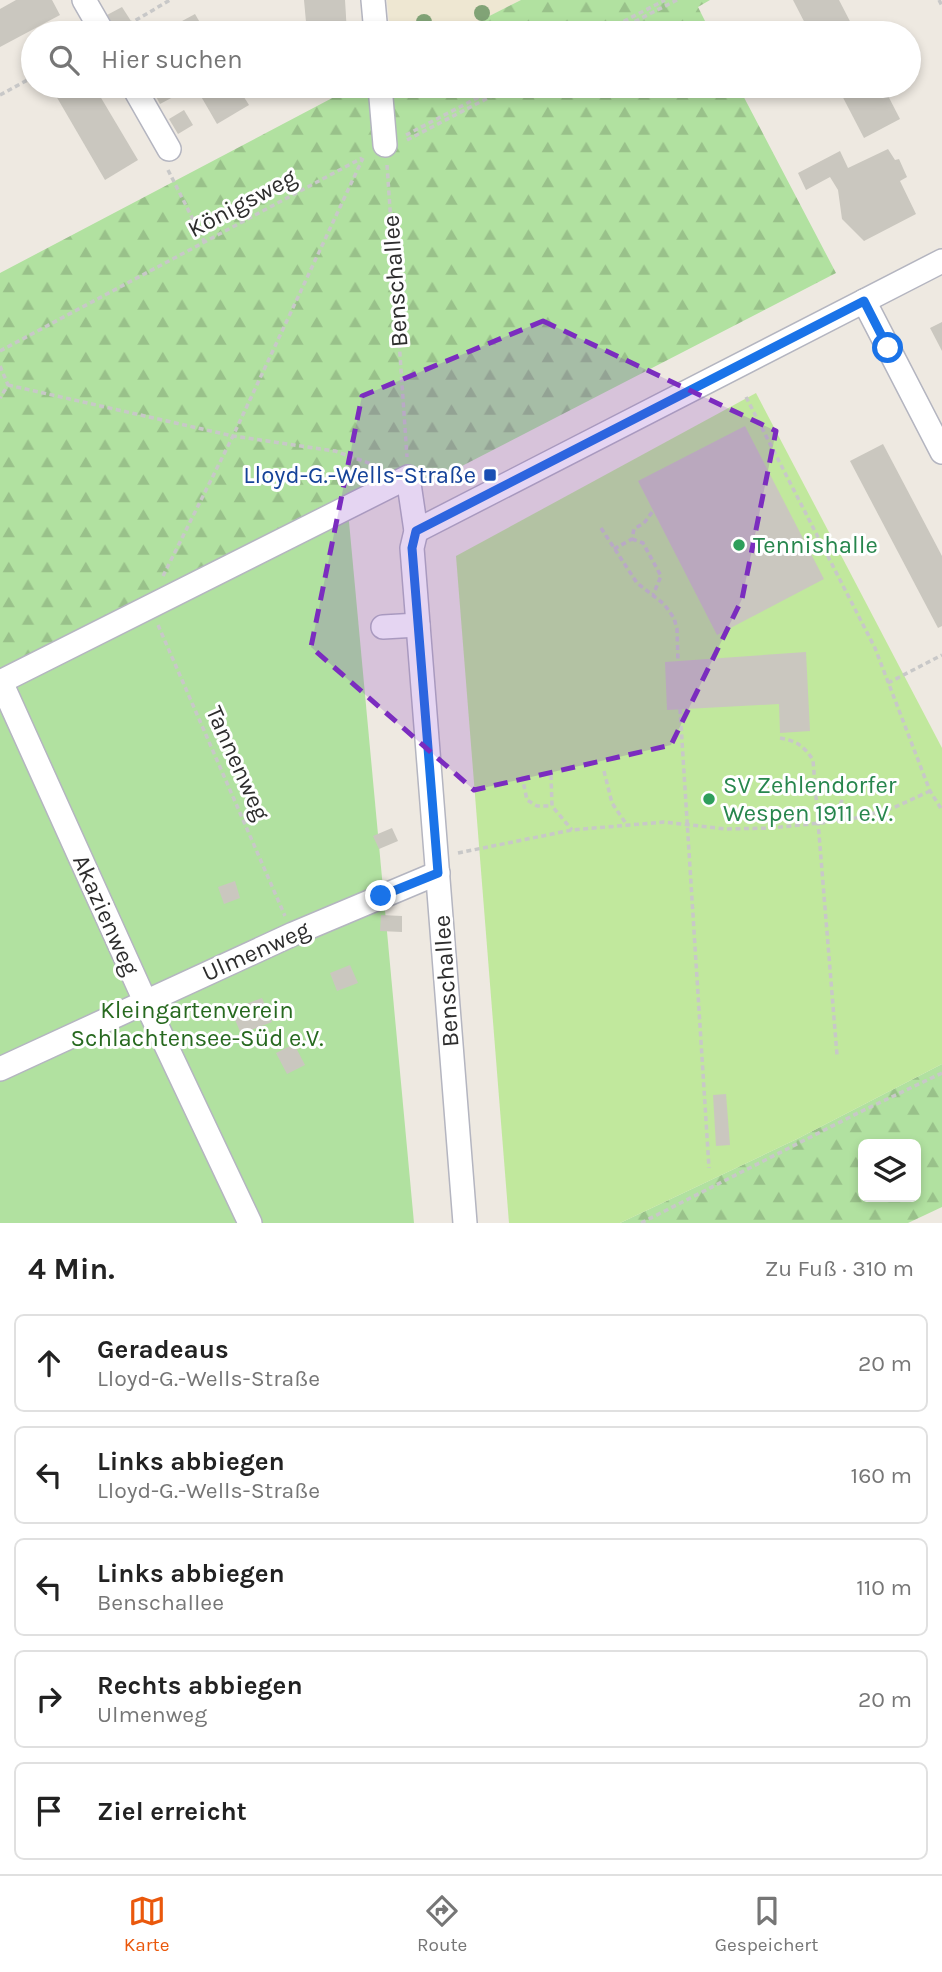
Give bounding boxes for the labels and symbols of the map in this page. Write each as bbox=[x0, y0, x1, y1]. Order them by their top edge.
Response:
street label: Königsweg bbox=[183, 163, 301, 243]
street label: Benschallee bbox=[376, 214, 414, 348]
route start bbox=[872, 332, 903, 363]
place label: Lloyd-G.-Wells-Straße bbox=[243, 461, 476, 489]
marker: Lloyd-G.-Wells-Straße bbox=[482, 467, 498, 483]
place label: Tennishalle bbox=[753, 531, 878, 559]
marker: Tennishalle bbox=[731, 537, 747, 553]
street label: Tannenweg bbox=[200, 701, 276, 825]
place label: SV Zehlendorfer Wespen 1911 e.V. bbox=[723, 771, 897, 827]
marker: SV Zehlendorfer Wespen 1911 e.V. bbox=[701, 791, 717, 807]
street label: Akazienweg bbox=[67, 850, 145, 980]
route end bbox=[365, 880, 396, 911]
street label: Benschallee bbox=[427, 914, 465, 1048]
street label: Ulmenweg bbox=[198, 915, 315, 987]
park label: Kleingartenverein Schlachtensee-Süd e.V. bbox=[71, 996, 323, 1052]

